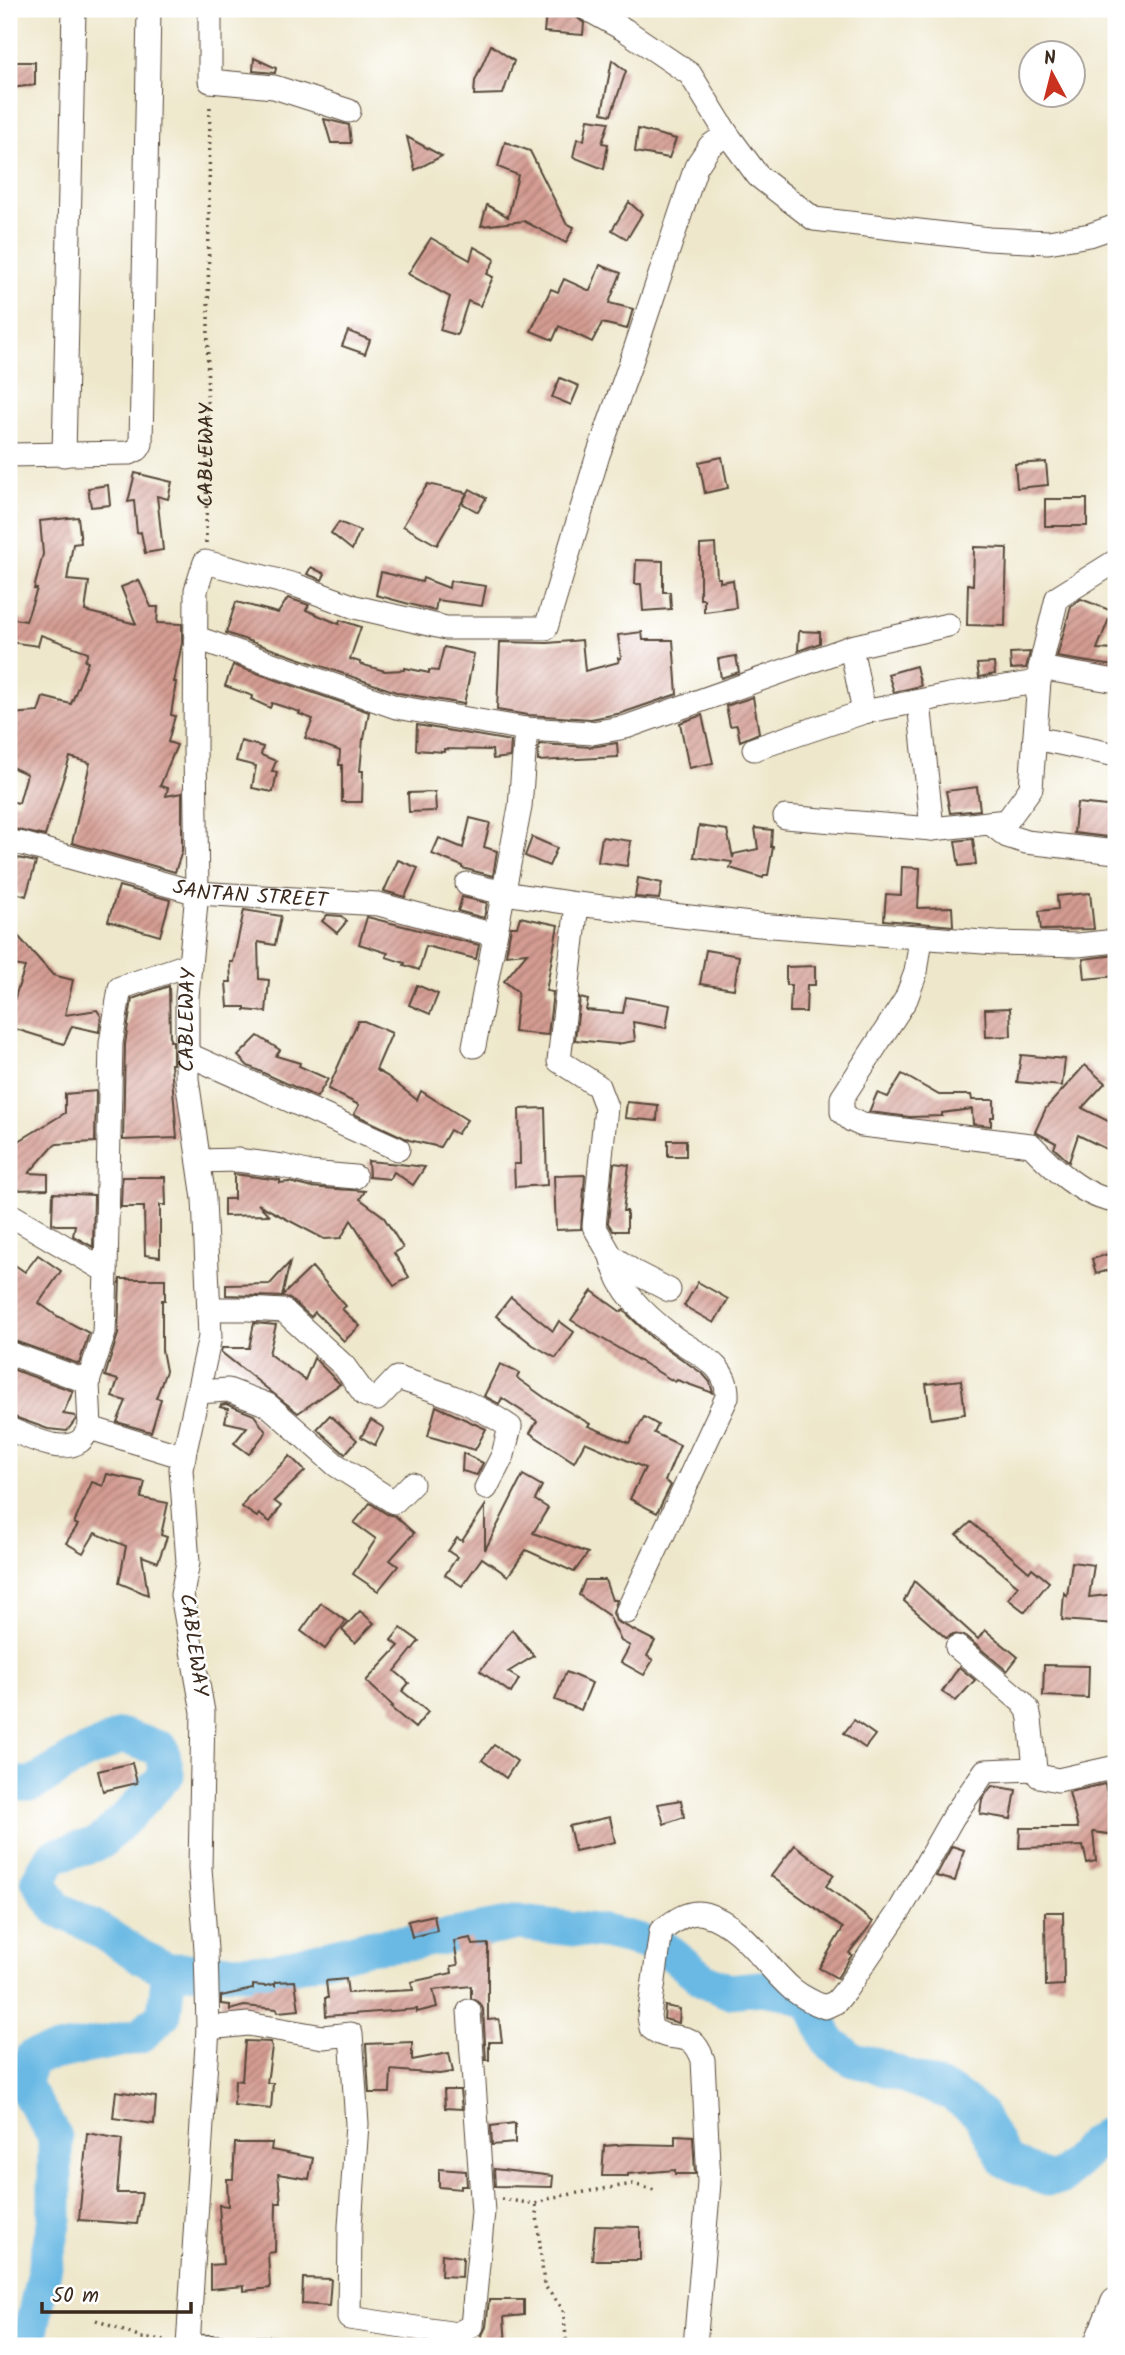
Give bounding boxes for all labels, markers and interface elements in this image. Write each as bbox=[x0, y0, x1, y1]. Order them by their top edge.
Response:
north arrow bbox=[1016, 38, 1086, 108]
text: N bbox=[1042, 43, 1058, 75]
street label: CABLEWAY bbox=[190, 402, 224, 507]
street label: SANTAN STREET bbox=[169, 870, 330, 918]
street label: CABLEWAY bbox=[171, 966, 206, 1072]
street label: CABLEWAY bbox=[169, 1591, 217, 1700]
scale bar bbox=[42, 2271, 191, 2315]
text: 50 m bbox=[52, 2280, 99, 2313]

